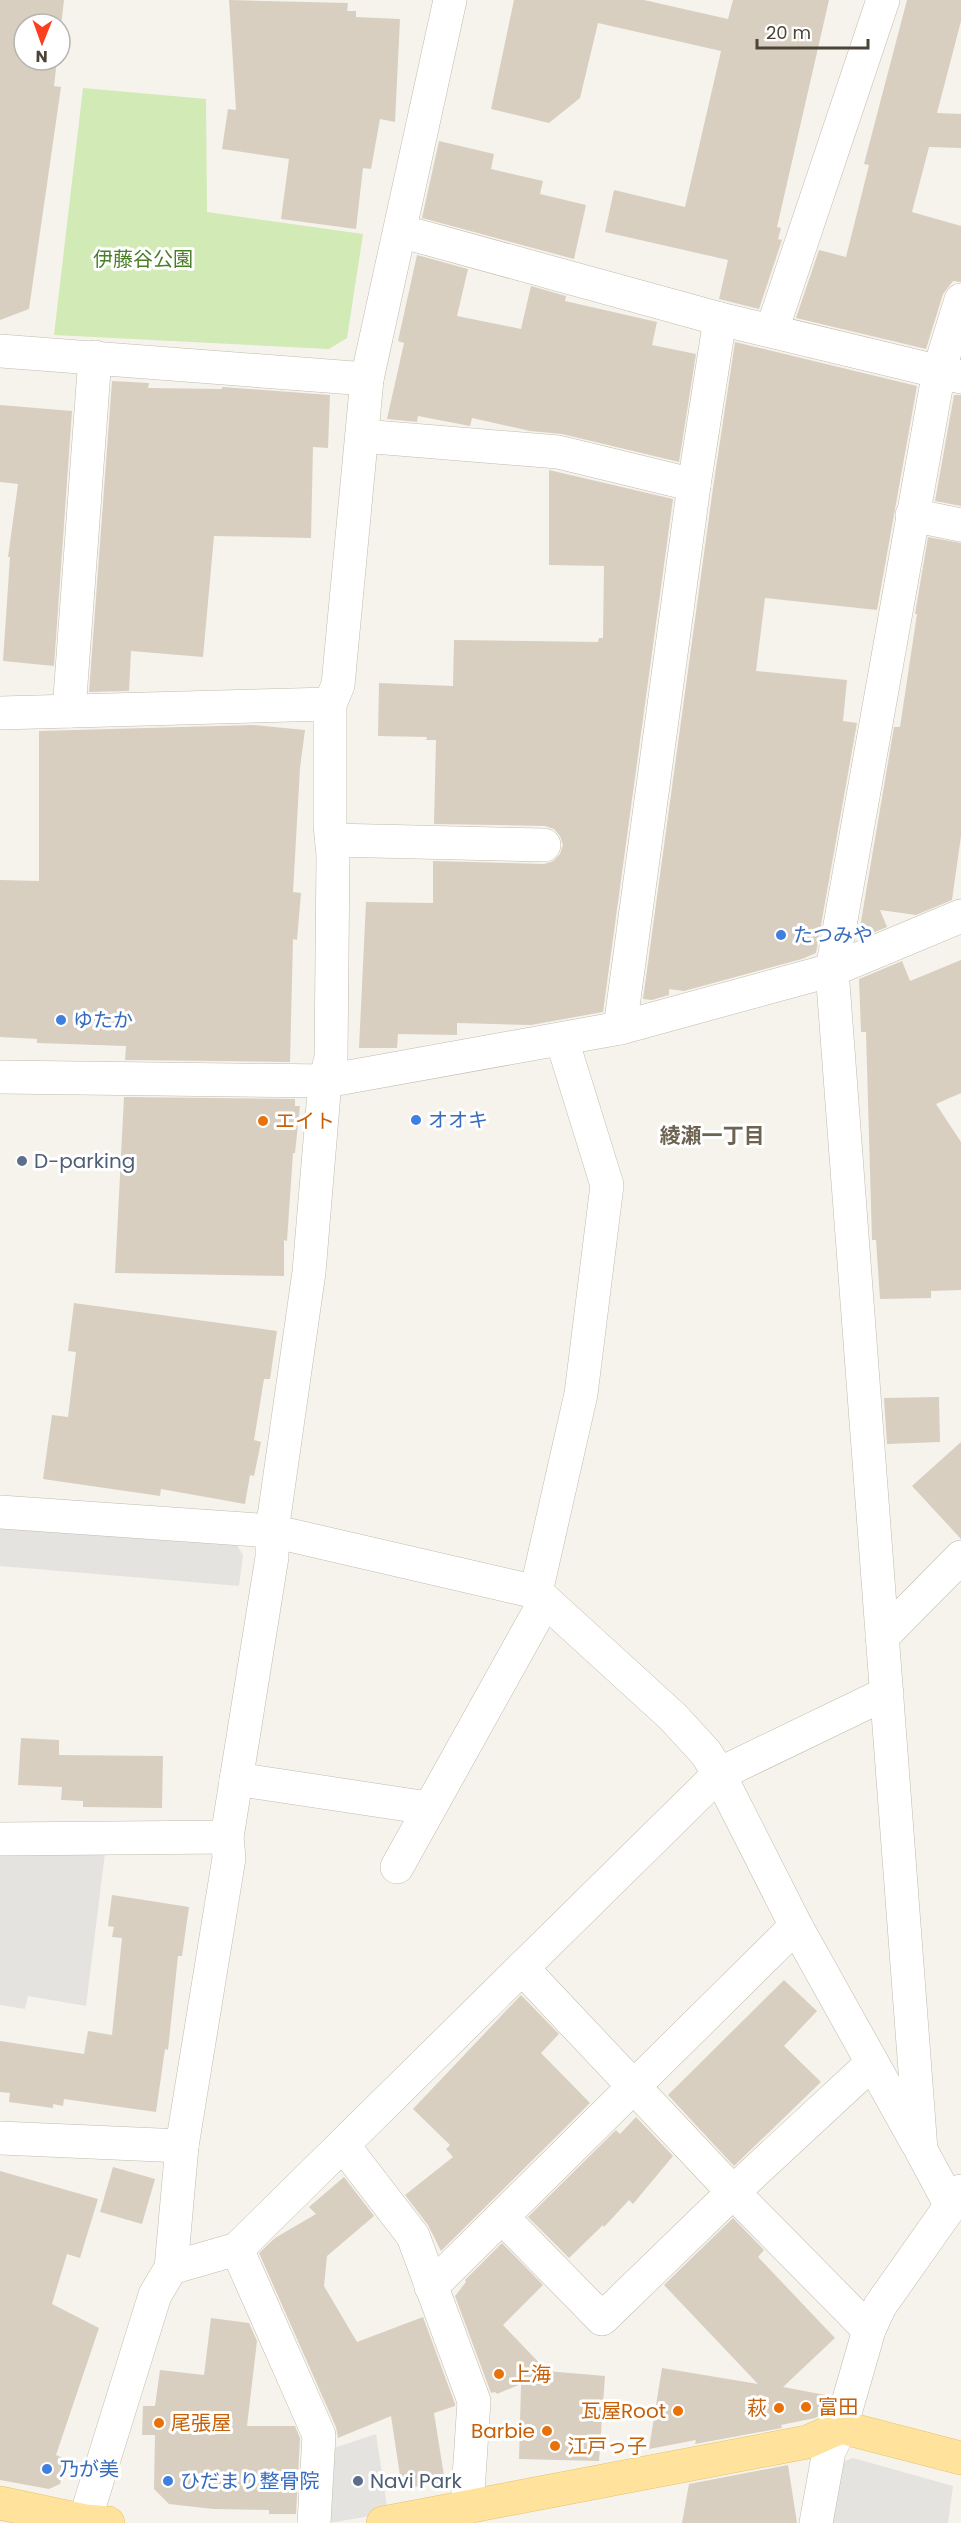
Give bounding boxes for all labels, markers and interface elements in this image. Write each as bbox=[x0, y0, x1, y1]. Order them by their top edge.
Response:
north arrow bbox=[12, 12, 72, 72]
scale bar bbox=[757, 12, 868, 50]
text: 20 m bbox=[766, 20, 811, 45]
text: N bbox=[36, 45, 48, 68]
park label: 伊藤谷公園 bbox=[93, 245, 193, 273]
place label: たつみや bbox=[793, 921, 873, 949]
marker: たつみや bbox=[774, 928, 788, 942]
place label: ゆたか bbox=[73, 1006, 133, 1034]
marker: ゆたか bbox=[54, 1013, 68, 1027]
place label: オオキ bbox=[428, 1106, 488, 1134]
place label: エイト bbox=[275, 1107, 335, 1135]
marker: オオキ bbox=[409, 1113, 423, 1127]
marker: エイト bbox=[256, 1114, 270, 1128]
district label: 綾瀬一丁目 bbox=[660, 1121, 765, 1150]
place label: D-parking bbox=[34, 1147, 135, 1175]
marker: D-parking bbox=[15, 1154, 29, 1168]
place label: 上海 bbox=[511, 2360, 551, 2388]
marker: 上海 bbox=[492, 2367, 506, 2381]
place label: 富田 bbox=[818, 2393, 858, 2421]
place label: 萩 bbox=[747, 2394, 767, 2422]
place label: 瓦屋Root bbox=[581, 2397, 666, 2425]
marker: 富田 bbox=[799, 2400, 813, 2414]
marker: 萩 bbox=[772, 2401, 786, 2415]
marker: 瓦屋Root bbox=[671, 2404, 685, 2418]
place label: 尾張屋 bbox=[171, 2409, 231, 2437]
marker: 尾張屋 bbox=[152, 2416, 166, 2430]
place label: Barbie bbox=[471, 2417, 535, 2445]
marker: Barbie bbox=[540, 2424, 554, 2438]
place label: 江戸っ子 bbox=[567, 2432, 647, 2460]
marker: 江戸っ子 bbox=[548, 2439, 562, 2453]
place label: 乃が美 bbox=[59, 2455, 119, 2483]
marker: 乃が美 bbox=[40, 2462, 54, 2476]
place label: ひだまり整骨院 bbox=[180, 2467, 320, 2495]
place label: Navi Park bbox=[370, 2467, 463, 2495]
marker: ひだまり整骨院 bbox=[161, 2474, 175, 2488]
marker: Navi Park bbox=[351, 2474, 365, 2488]

